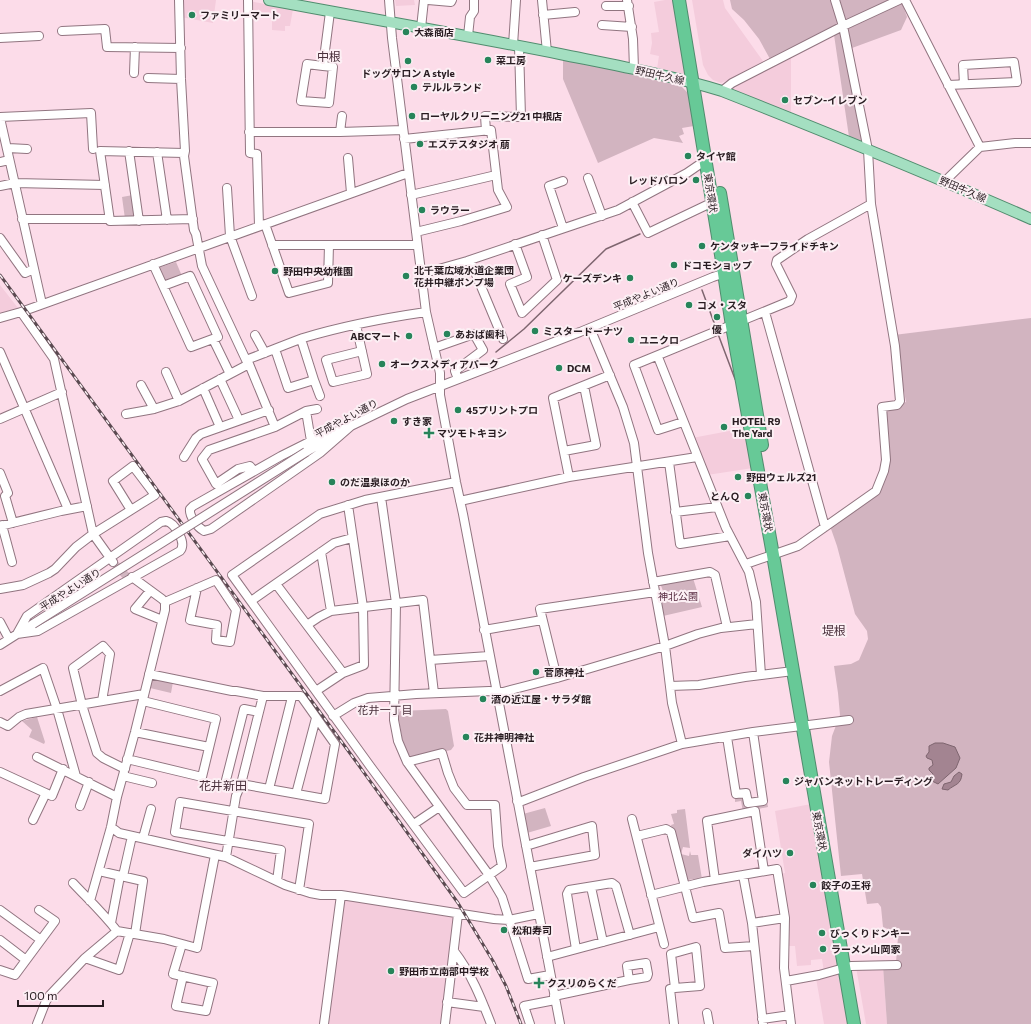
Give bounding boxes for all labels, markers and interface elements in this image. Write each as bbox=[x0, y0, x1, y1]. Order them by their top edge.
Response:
place label: ファミリーマート bbox=[200, 9, 280, 21]
marker: ファミリーマート bbox=[187, 10, 197, 20]
place label: 大森商店 bbox=[414, 26, 454, 38]
marker: 大森商店 bbox=[401, 27, 411, 37]
district label: 中根 bbox=[317, 49, 341, 63]
place label: 菜工房 bbox=[496, 54, 526, 66]
marker: 菜工房 bbox=[483, 55, 493, 65]
marker: ドッグサロン A style bbox=[403, 56, 413, 66]
street label: 野田牛久線 bbox=[634, 64, 686, 86]
place label: ドッグサロン A style bbox=[361, 67, 455, 79]
place label: テルルランド bbox=[422, 81, 482, 93]
marker: テルルランド bbox=[409, 82, 419, 92]
place label: セブン-イレブン bbox=[793, 94, 867, 106]
marker: セブン-イレブン bbox=[780, 95, 790, 105]
place label: ローヤルクリーニング21 中根店 bbox=[420, 110, 562, 122]
marker: ローヤルクリーニング21 中根店 bbox=[407, 111, 417, 121]
place label: エステスタジオ 萠 bbox=[428, 138, 510, 150]
marker: エステスタジオ 萠 bbox=[415, 139, 425, 149]
place label: タイヤ館 bbox=[696, 150, 736, 162]
marker: タイヤ館 bbox=[683, 151, 693, 161]
street label: 東京環状 bbox=[702, 172, 720, 214]
place label: レッドバロン bbox=[628, 174, 688, 186]
street label: 野田牛久線 bbox=[938, 174, 988, 204]
marker: レッドバロン bbox=[691, 175, 701, 185]
place label: ラウラー bbox=[430, 204, 470, 216]
marker: ラウラー bbox=[417, 205, 427, 215]
place label: ケンタッキーフライドチキン bbox=[710, 240, 839, 252]
marker: ケンタッキーフライドチキン bbox=[697, 241, 707, 251]
place label: ドコモショップ bbox=[682, 259, 752, 271]
marker: ドコモショップ bbox=[669, 260, 679, 270]
place label: 北千葉広域水道企業団 花井中継ポンプ場 bbox=[414, 264, 514, 288]
place label: 野田中央幼稚園 bbox=[283, 265, 353, 277]
marker: 野田中央幼稚園 bbox=[270, 266, 280, 276]
marker: 北千葉広域水道企業団 花井中継ポンプ場 bbox=[401, 271, 411, 281]
place label: ケーズデンキ bbox=[563, 272, 622, 284]
marker: ケーズデンキ bbox=[625, 273, 635, 283]
street label: 平成やよい通り bbox=[611, 275, 681, 313]
place label: コメ・スタ bbox=[697, 299, 747, 311]
marker: コメ・スタ bbox=[684, 300, 694, 310]
marker: 優 bbox=[712, 312, 722, 322]
place label: 優 bbox=[711, 323, 722, 335]
place label: ミスタードーナツ bbox=[543, 325, 623, 337]
marker: ミスタードーナツ bbox=[530, 326, 540, 336]
place label: あおば歯科 bbox=[455, 328, 505, 340]
marker: あおば歯科 bbox=[442, 329, 452, 339]
place label: ABCマート bbox=[350, 330, 401, 342]
marker: ABCマート bbox=[404, 331, 414, 341]
place label: ユニクロ bbox=[639, 334, 679, 346]
marker: ユニクロ bbox=[626, 335, 636, 345]
place label: オークスメディアパーク bbox=[390, 358, 499, 370]
marker: オークスメディアパーク bbox=[377, 359, 387, 369]
place label: DCM bbox=[567, 362, 591, 374]
marker: DCM bbox=[554, 363, 564, 373]
street label: 平成やよい通り bbox=[312, 396, 380, 440]
place label: 45プリントプロ bbox=[466, 404, 538, 416]
marker: 45プリントプロ bbox=[453, 405, 463, 415]
place label: すき家 bbox=[402, 415, 432, 427]
place label: HOTEL R9 The Yard bbox=[732, 415, 780, 439]
marker: すき家 bbox=[389, 416, 399, 426]
marker: HOTEL R9 The Yard bbox=[719, 422, 729, 432]
place label: マツモトキヨシ bbox=[437, 427, 507, 439]
marker: マツモトキヨシ bbox=[424, 428, 434, 438]
place label: 野田ウェルズ21 bbox=[746, 471, 816, 483]
marker: 野田ウェルズ21 bbox=[733, 472, 743, 482]
place label: のだ温泉ほのか bbox=[340, 476, 410, 488]
marker: のだ温泉ほのか bbox=[327, 477, 337, 487]
place label: とんＱ bbox=[710, 490, 740, 503]
marker: とんＱ bbox=[743, 491, 753, 501]
street label: 東京環状 bbox=[757, 491, 775, 533]
street label: 平成やよい通り bbox=[37, 565, 103, 613]
park label: 神北公園 bbox=[658, 590, 698, 602]
district label: 堤根 bbox=[822, 623, 846, 637]
place label: 菅原神社 bbox=[544, 666, 585, 678]
marker: 菅原神社 bbox=[531, 667, 541, 677]
place label: 酒の近江屋・サラダ館 bbox=[491, 693, 591, 705]
marker: 酒の近江屋・サラダ館 bbox=[478, 694, 488, 704]
district label: 花井一丁目 bbox=[358, 703, 413, 716]
place label: 花井神明神社 bbox=[474, 731, 535, 743]
marker: 花井神明神社 bbox=[461, 732, 471, 742]
place label: ジャパンネットトレーディング bbox=[794, 775, 933, 787]
marker: ジャパンネットトレーディング bbox=[781, 776, 791, 786]
district label: 花井新田 bbox=[199, 778, 247, 792]
street label: 東京環状 bbox=[811, 810, 829, 852]
place label: ダイハツ bbox=[742, 847, 782, 859]
marker: ダイハツ bbox=[785, 848, 795, 858]
place label: 餃子の王将 bbox=[821, 879, 871, 891]
marker: 餃子の王将 bbox=[808, 880, 818, 890]
place label: 松和寿司 bbox=[512, 924, 552, 936]
marker: 松和寿司 bbox=[499, 925, 509, 935]
place label: びっくりドンキー bbox=[830, 927, 910, 939]
marker: びっくりドンキー bbox=[817, 928, 827, 938]
place label: ラーメン山岡家 bbox=[831, 943, 901, 955]
marker: ラーメン山岡家 bbox=[818, 944, 828, 954]
place label: 野田市立南部中学校 bbox=[399, 965, 489, 977]
marker: 野田市立南部中学校 bbox=[386, 966, 396, 976]
place label: クスリのらくだ bbox=[547, 977, 617, 989]
marker: クスリのらくだ bbox=[534, 978, 544, 988]
scale bar bbox=[18, 982, 103, 1008]
text: 100 m bbox=[24, 988, 58, 1002]

